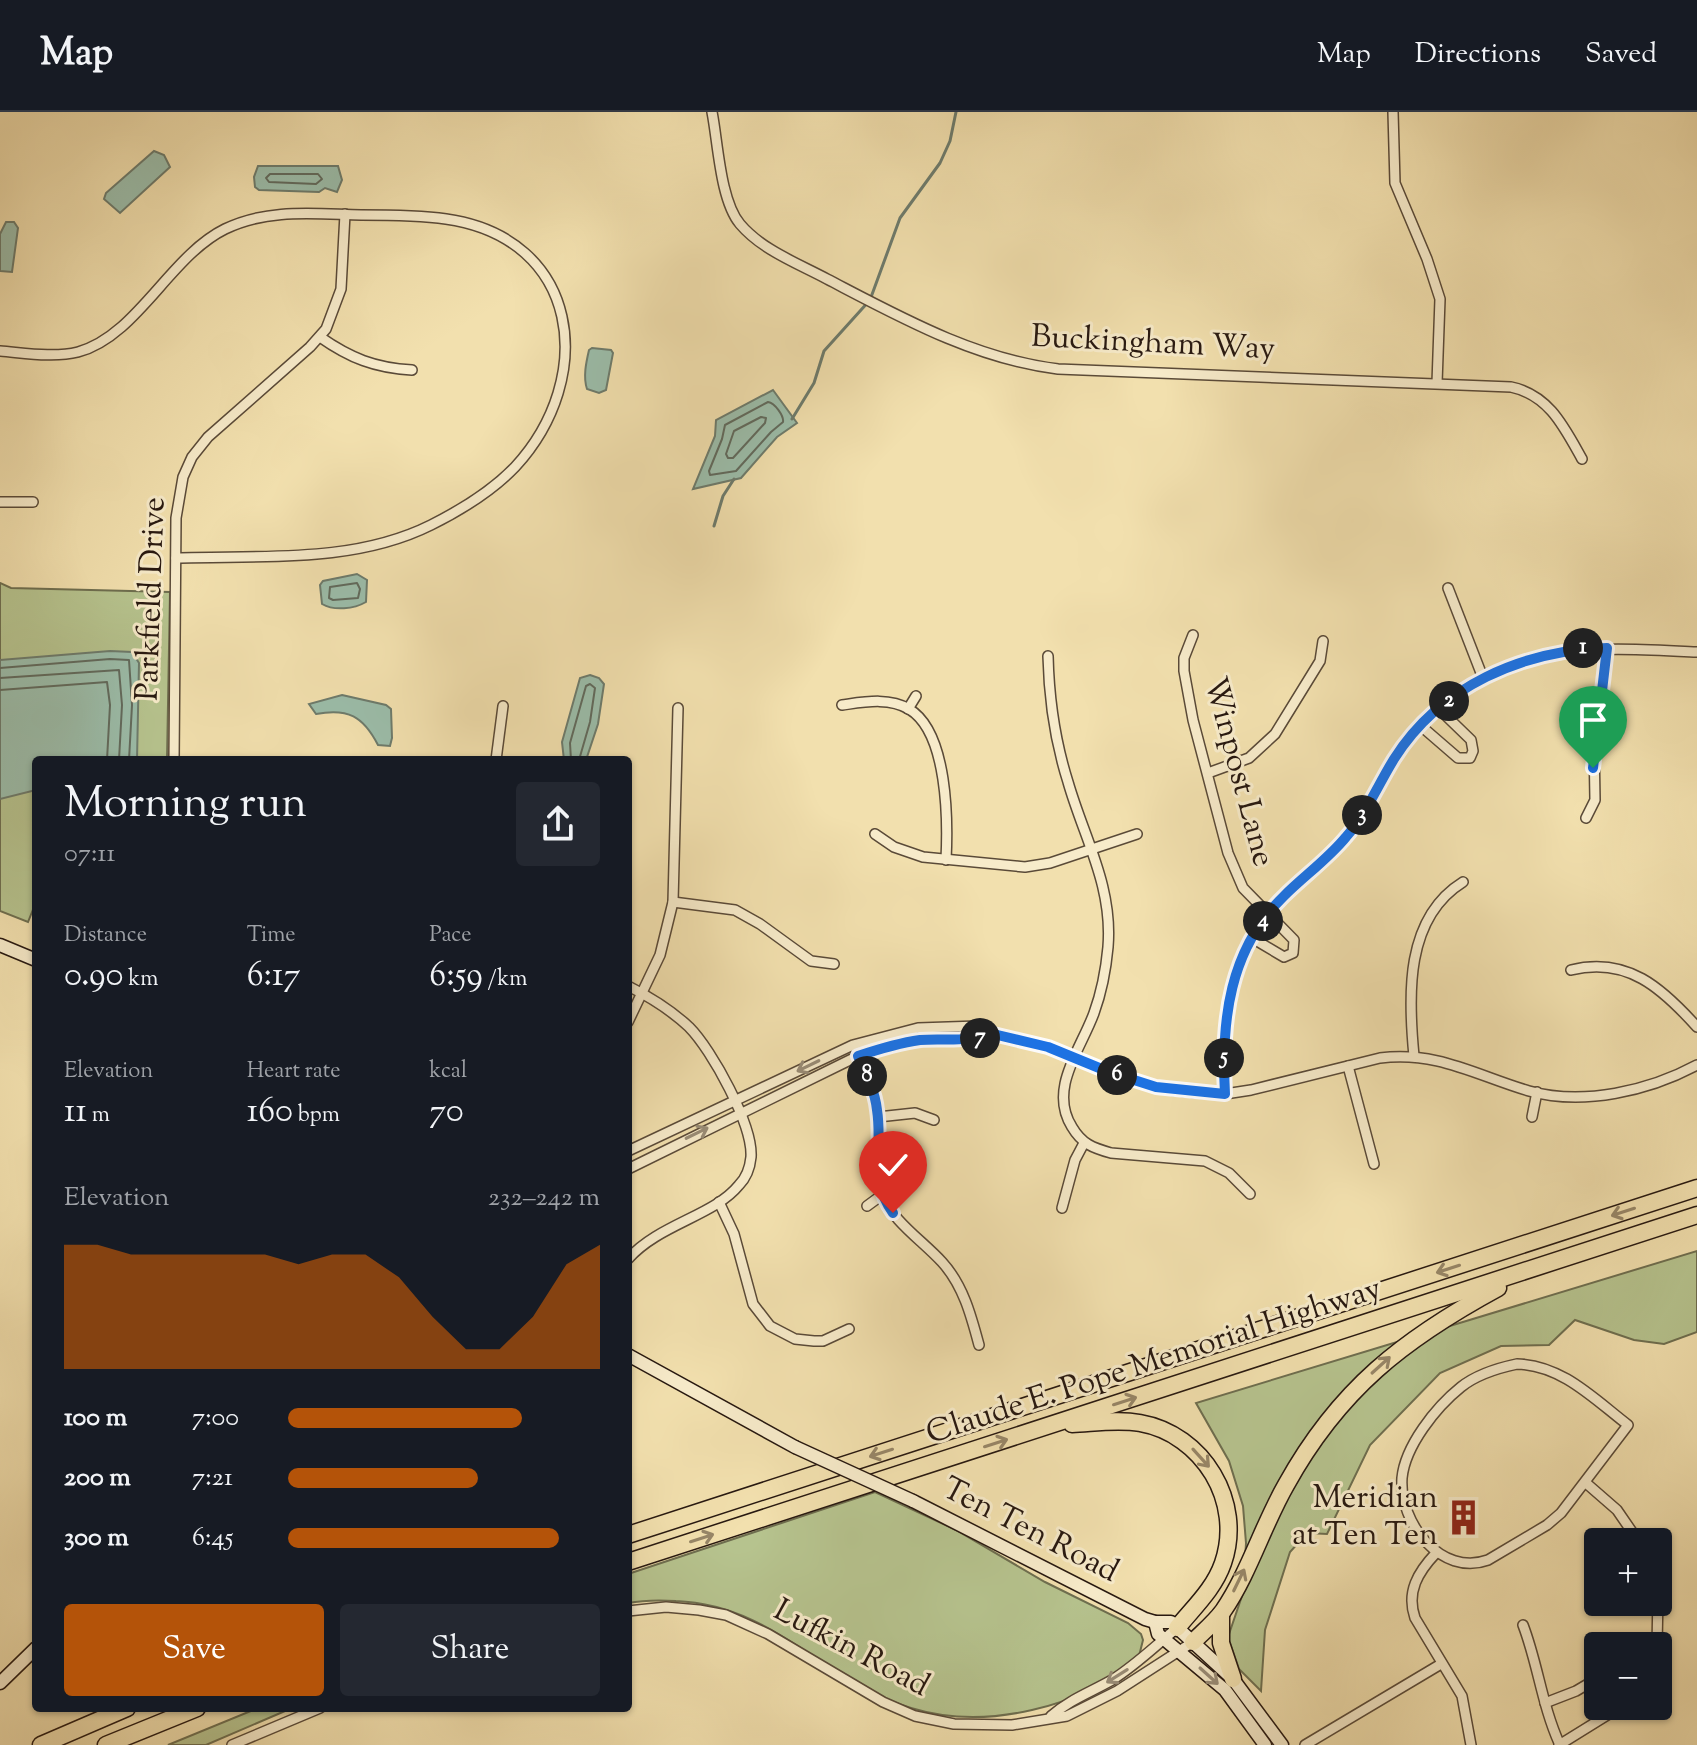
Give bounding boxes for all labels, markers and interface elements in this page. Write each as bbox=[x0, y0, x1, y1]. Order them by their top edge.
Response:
text: Map bbox=[40, 28, 113, 82]
text: Map bbox=[1317, 35, 1371, 75]
text: Directions bbox=[1415, 35, 1541, 75]
text: Saved bbox=[1585, 35, 1657, 75]
street label: Buckingham Way bbox=[1030, 315, 1276, 373]
street label: Parkfield Drive bbox=[125, 496, 179, 702]
pin: 1 bbox=[1563, 628, 1603, 668]
text: 1 bbox=[1579, 632, 1587, 664]
street label: Winpost Lane bbox=[1191, 672, 1285, 872]
pin: 2 bbox=[1429, 681, 1469, 721]
text: 2 bbox=[1444, 685, 1454, 717]
pin bbox=[1559, 686, 1627, 768]
icon: arrive bbox=[1571, 698, 1615, 742]
text: Morning run bbox=[64, 774, 307, 837]
button: share bbox=[516, 782, 600, 866]
pin: 3 bbox=[1342, 795, 1382, 835]
text: 3 bbox=[1358, 799, 1366, 831]
text: 07:11 bbox=[64, 836, 115, 873]
pin: 4 bbox=[1243, 901, 1283, 941]
text: 4 bbox=[1257, 905, 1269, 937]
text: Distance bbox=[64, 920, 147, 952]
text: Time bbox=[247, 920, 296, 952]
text: Pace bbox=[429, 920, 471, 952]
text: 0.90 bbox=[64, 952, 123, 1001]
text: 6:17 bbox=[247, 952, 301, 1001]
text: 6:59 bbox=[429, 952, 483, 1001]
text: km bbox=[123, 964, 158, 996]
text: /km bbox=[483, 964, 527, 996]
pin: 7 bbox=[960, 1018, 1000, 1058]
text: 7 bbox=[974, 1022, 986, 1054]
pin: 5 bbox=[1204, 1038, 1244, 1078]
text: 5 bbox=[1220, 1042, 1228, 1074]
pin: 6 bbox=[1097, 1055, 1137, 1095]
text: Elevation bbox=[64, 1056, 153, 1088]
text: Heart rate bbox=[247, 1056, 341, 1088]
text: kcal bbox=[429, 1056, 467, 1088]
pin: 8 bbox=[847, 1056, 887, 1096]
one-way arrow bbox=[796, 1058, 820, 1074]
text: 6 bbox=[1112, 1059, 1122, 1091]
text: 8 bbox=[861, 1060, 873, 1092]
text: 11 bbox=[64, 1088, 87, 1137]
text: 160 bbox=[247, 1088, 293, 1137]
text: 70 bbox=[429, 1088, 464, 1137]
text: m bbox=[87, 1100, 110, 1132]
text: bpm bbox=[293, 1100, 340, 1132]
one-way arrow bbox=[685, 1125, 709, 1140]
pin bbox=[859, 1131, 927, 1213]
icon: check bbox=[871, 1143, 915, 1187]
text: Elevation bbox=[64, 1180, 169, 1217]
text: 232–242 m bbox=[488, 1180, 600, 1217]
one-way arrow bbox=[1610, 1206, 1635, 1221]
one-way arrow bbox=[1436, 1262, 1462, 1277]
street label: Claude E. Pope Memorial Highway bbox=[920, 1267, 1388, 1457]
one-way arrow bbox=[1370, 1356, 1390, 1374]
one-way arrow bbox=[1112, 1393, 1137, 1408]
text: 100 m bbox=[64, 1400, 127, 1437]
text: 7:00 bbox=[192, 1400, 239, 1437]
one-way arrow bbox=[983, 1435, 1008, 1449]
one-way arrow bbox=[869, 1446, 894, 1461]
one-way arrow bbox=[1192, 1447, 1210, 1467]
text: 200 m bbox=[64, 1460, 131, 1497]
text: 7:21 bbox=[192, 1460, 233, 1497]
street label: Ten Ten Road bbox=[934, 1467, 1126, 1595]
place label: Meridian at Ten Ten bbox=[1292, 1476, 1438, 1559]
building icon: Meridian at Ten Ten bbox=[1445, 1498, 1483, 1536]
text: 300 m bbox=[64, 1520, 129, 1557]
text: 6:45 bbox=[192, 1520, 233, 1557]
map controls bbox=[1584, 1528, 1672, 1720]
button: + bbox=[1584, 1528, 1672, 1616]
one-way arrow bbox=[690, 1530, 715, 1545]
one-way arrow bbox=[1232, 1568, 1247, 1592]
street label: Lufkin Road bbox=[765, 1589, 937, 1709]
button: Save bbox=[64, 1604, 324, 1696]
button: Share bbox=[340, 1604, 600, 1696]
button: − bbox=[1584, 1632, 1672, 1720]
one-way arrow bbox=[1199, 1666, 1219, 1684]
one-way arrow bbox=[1106, 1669, 1129, 1685]

